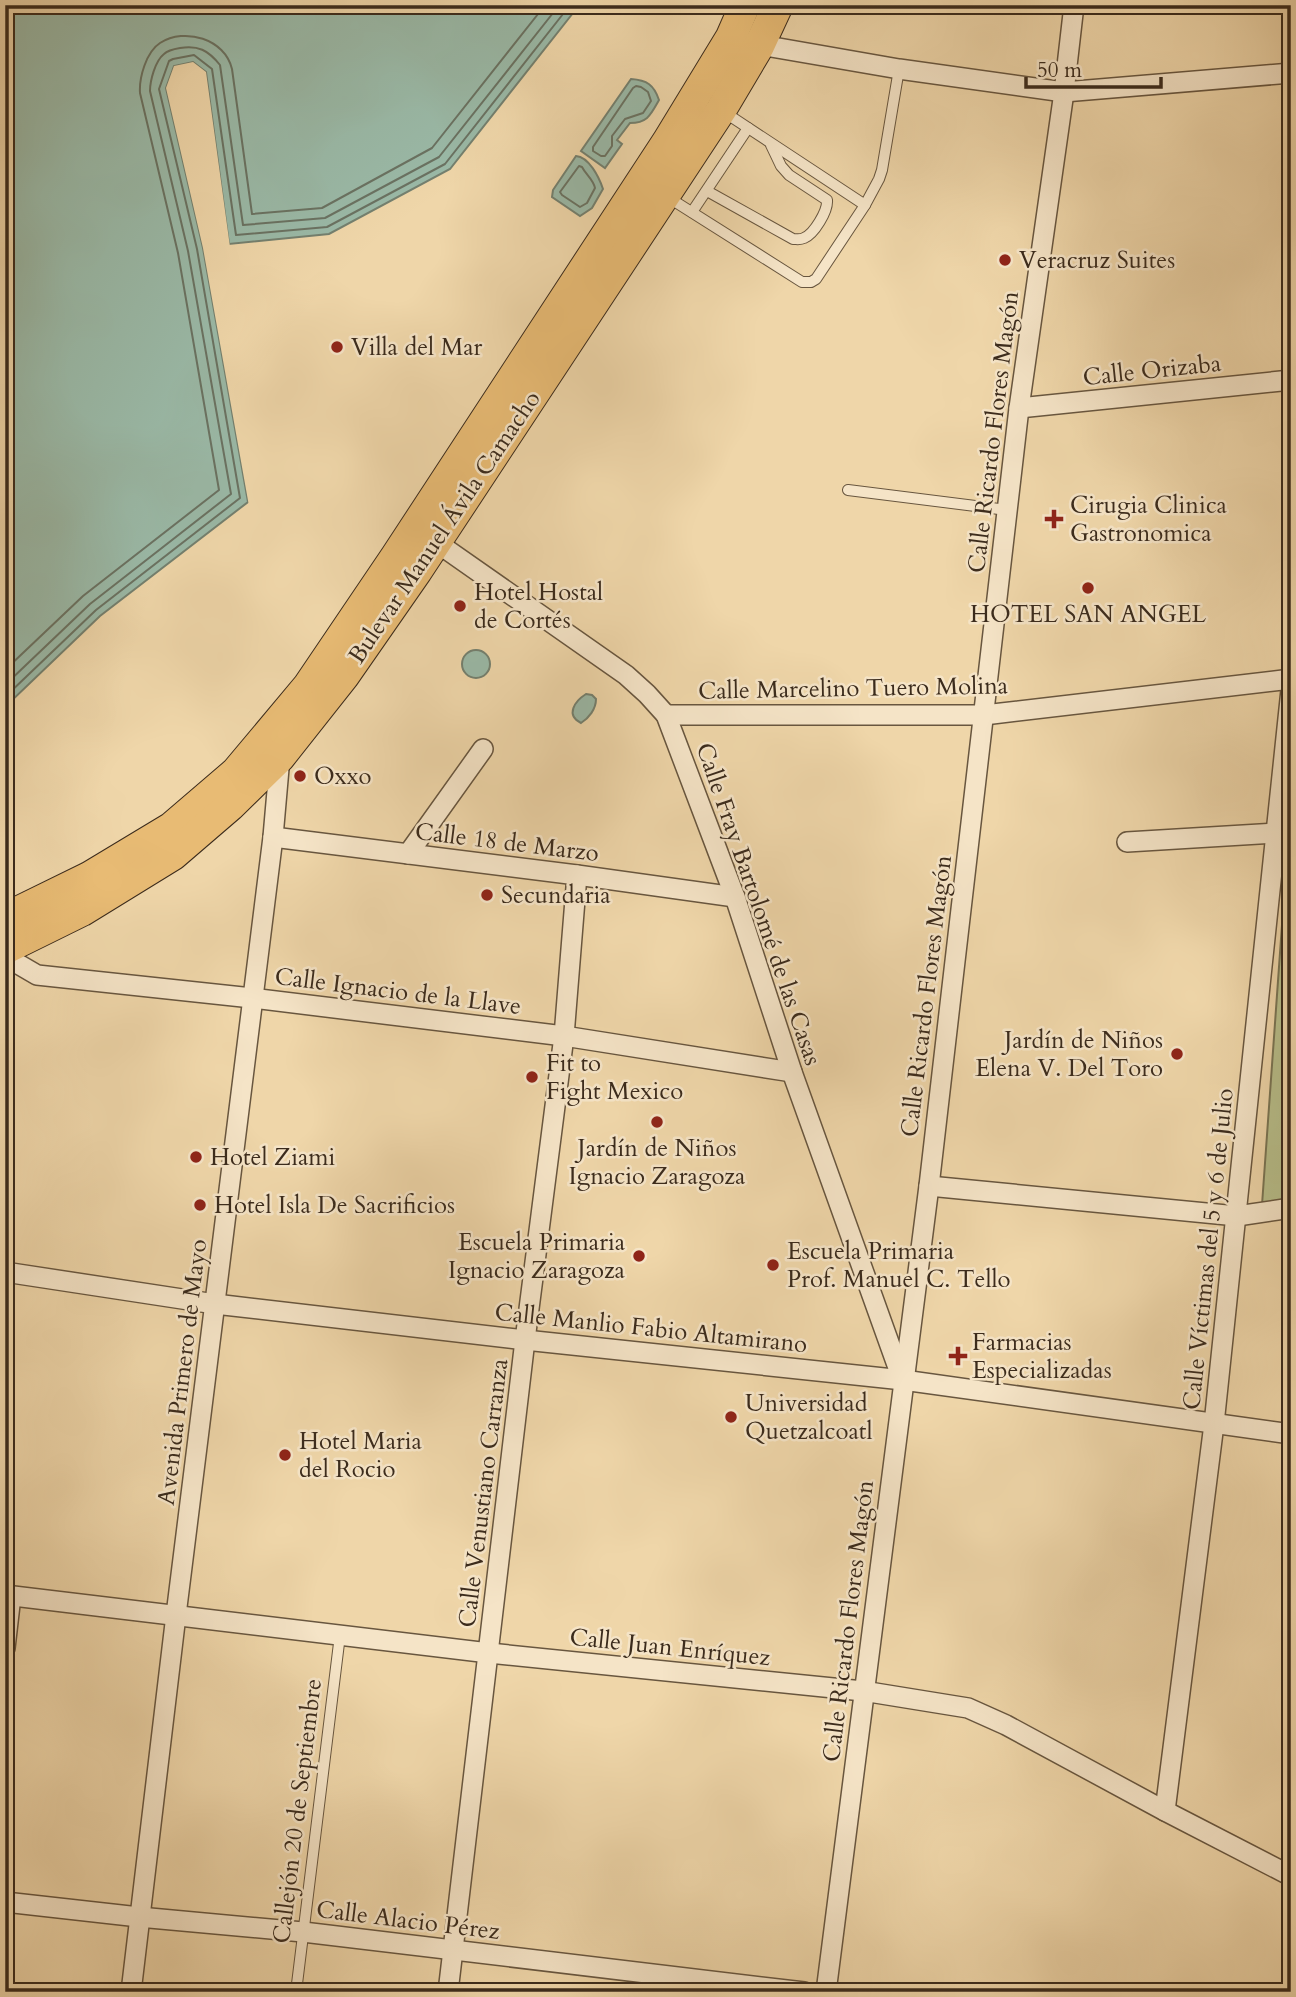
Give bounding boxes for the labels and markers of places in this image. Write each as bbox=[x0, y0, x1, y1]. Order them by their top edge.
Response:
place label: Veracruz Suites bbox=[1019, 244, 1175, 277]
marker: Veracruz Suites bbox=[997, 252, 1013, 268]
place label: Villa del Mar bbox=[351, 331, 483, 364]
marker: Villa del Mar bbox=[329, 339, 345, 355]
place label: Cirugia Clinica Gastronomica bbox=[1070, 489, 1228, 550]
marker: Cirugia Clinica Gastronomica bbox=[1044, 509, 1064, 529]
place label: Hotel Hostal de Cortés bbox=[474, 576, 603, 637]
marker: HOTEL SAN ANGEL bbox=[1080, 580, 1096, 596]
marker: Hotel Hostal de Cortés bbox=[452, 598, 468, 614]
place label: HOTEL SAN ANGEL bbox=[970, 598, 1207, 631]
place label: Oxxo bbox=[314, 760, 372, 793]
marker: Oxxo bbox=[292, 768, 308, 784]
place label: Secundaria bbox=[501, 879, 611, 912]
marker: Secundaria bbox=[479, 887, 495, 903]
place label: Jardín de Niños Elena V. Del Toro bbox=[975, 1024, 1163, 1085]
marker: Jardín de Niños Elena V. Del Toro bbox=[1169, 1046, 1185, 1062]
place label: Fit to Fight Mexico bbox=[546, 1047, 683, 1108]
marker: Fit to Fight Mexico bbox=[524, 1069, 540, 1085]
marker: Jardín de Niños Ignacio Zaragoza bbox=[649, 1114, 665, 1130]
place label: Jardín de Niños Ignacio Zaragoza bbox=[569, 1132, 746, 1193]
place label: Hotel Ziami bbox=[210, 1141, 336, 1174]
marker: Hotel Ziami bbox=[188, 1149, 204, 1165]
place label: Hotel Isla De Sacrificios bbox=[214, 1189, 455, 1222]
marker: Hotel Isla De Sacrificios bbox=[192, 1197, 208, 1213]
place label: Escuela Primaria Ignacio Zaragoza bbox=[448, 1226, 626, 1287]
place label: Escuela Primaria Prof. Manuel C. Tello bbox=[787, 1235, 1011, 1296]
marker: Escuela Primaria Ignacio Zaragoza bbox=[631, 1248, 647, 1264]
marker: Escuela Primaria Prof. Manuel C. Tello bbox=[765, 1257, 781, 1273]
place label: Farmacias Especializadas bbox=[972, 1326, 1112, 1387]
marker: Farmacias Especializadas bbox=[950, 1348, 966, 1364]
place label: Universidad Quetzalcoatl bbox=[745, 1387, 873, 1448]
marker: Universidad Quetzalcoatl bbox=[723, 1409, 739, 1425]
place label: Hotel Maria del Rocio bbox=[299, 1425, 423, 1486]
marker: Hotel Maria del Rocio bbox=[277, 1447, 293, 1463]

